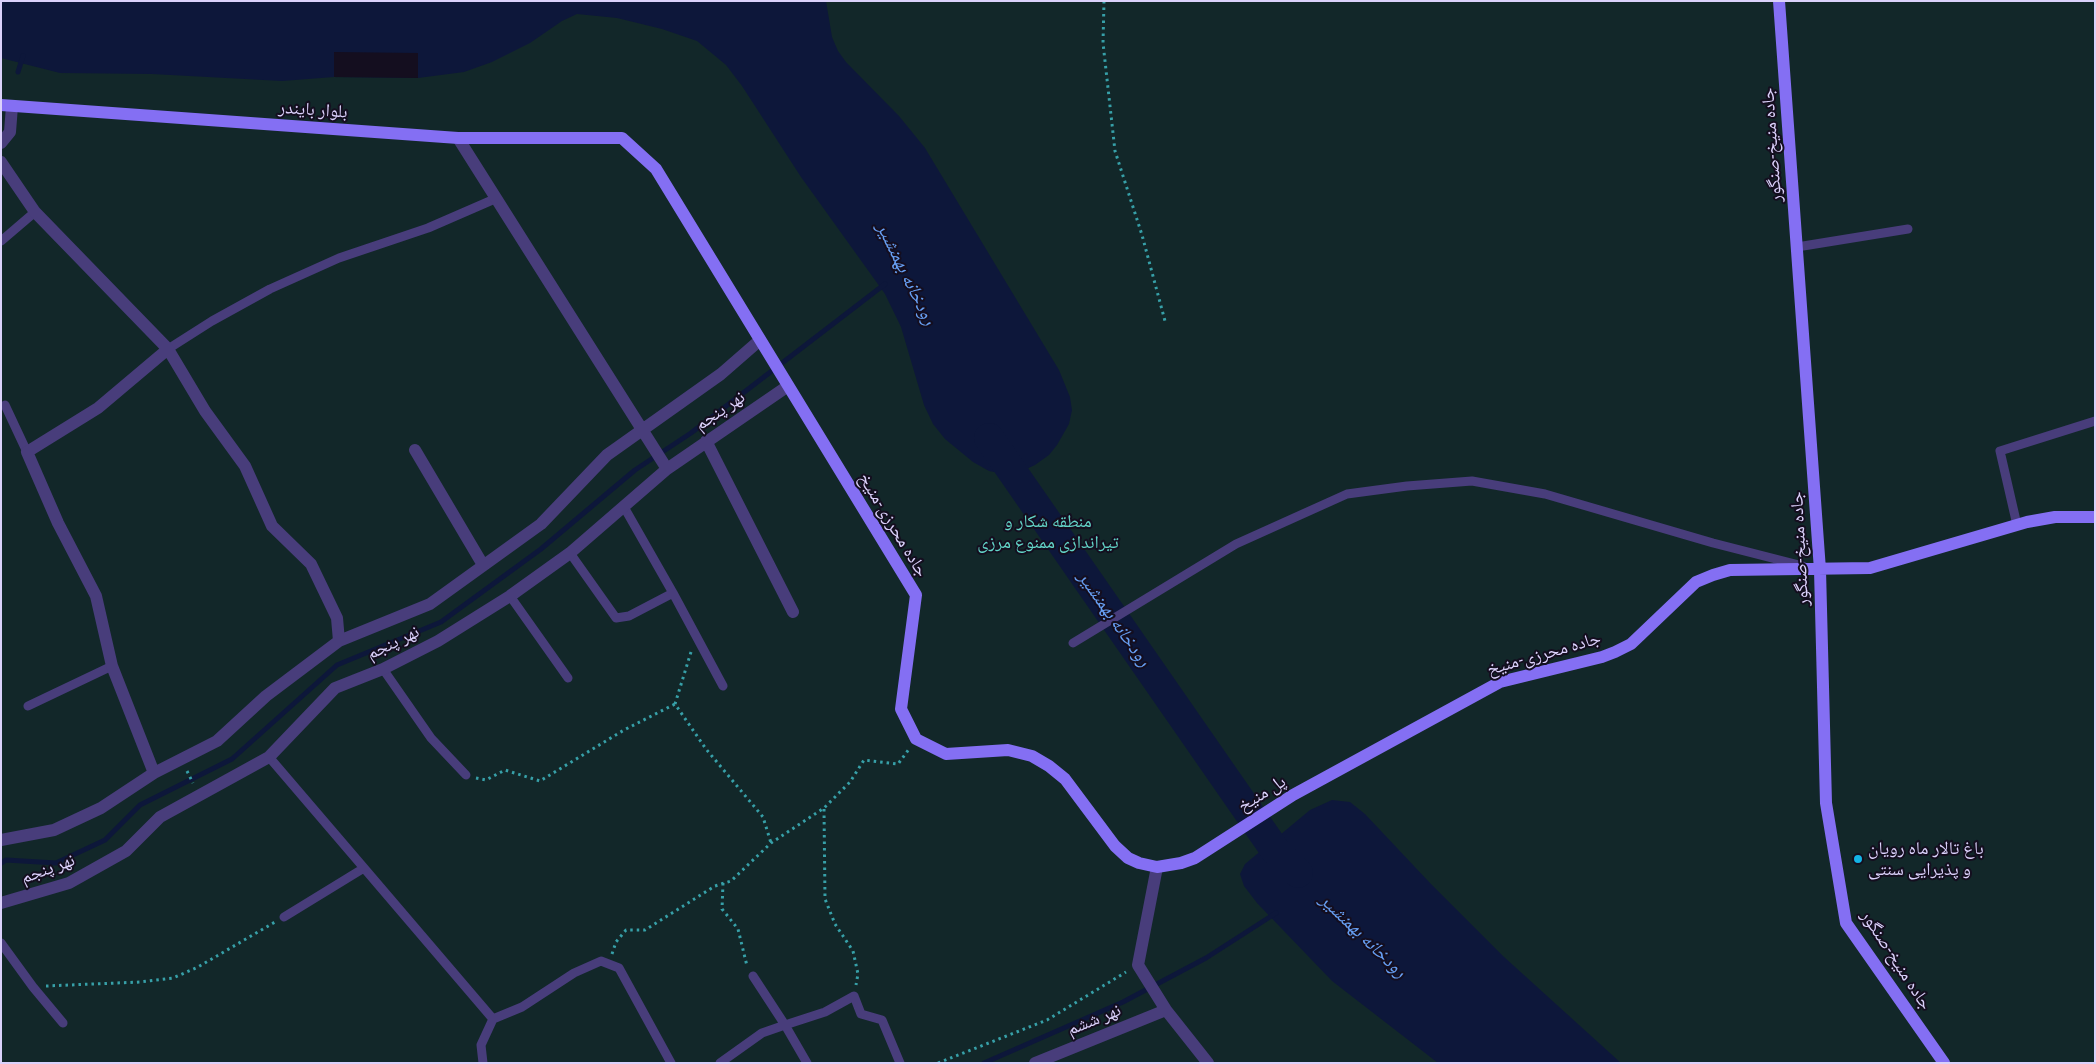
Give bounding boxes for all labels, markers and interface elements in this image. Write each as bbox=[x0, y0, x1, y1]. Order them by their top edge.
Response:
street label: جاده منیخ-صنگور bbox=[1757, 87, 1787, 203]
street label: بلوار بایندر bbox=[278, 97, 348, 123]
water label: رودخانه بهمنشیر bbox=[871, 219, 941, 329]
street label: نهر پنجم bbox=[691, 386, 749, 436]
street label: جاده محرزی-منیخ bbox=[854, 469, 932, 581]
street label: جاده منیخ-صنگور bbox=[1786, 491, 1814, 607]
park label: منطقه شکار و تیراندازی ممنوع مرزی bbox=[977, 511, 1119, 554]
water label: رودخانه بهمنشیر bbox=[1073, 567, 1155, 671]
street label: نهر پنجم bbox=[363, 621, 423, 665]
street label: جاده محرزی-منیخ bbox=[1485, 627, 1603, 681]
street label: پل منیخ bbox=[1234, 771, 1290, 817]
place label: باغ تالار ماه رویان و پذیرایی سنتی bbox=[1868, 838, 1984, 881]
street label: نهر پنجم bbox=[18, 849, 78, 889]
marker: باغ تالار ماه رویان و پذیرایی سنتی bbox=[1852, 853, 1864, 865]
water label: رودخانه بهمنشیر bbox=[1315, 889, 1411, 983]
street label: جاده منیخ-صنگور bbox=[1856, 906, 1936, 1014]
street label: نهر ششم bbox=[1064, 999, 1124, 1041]

